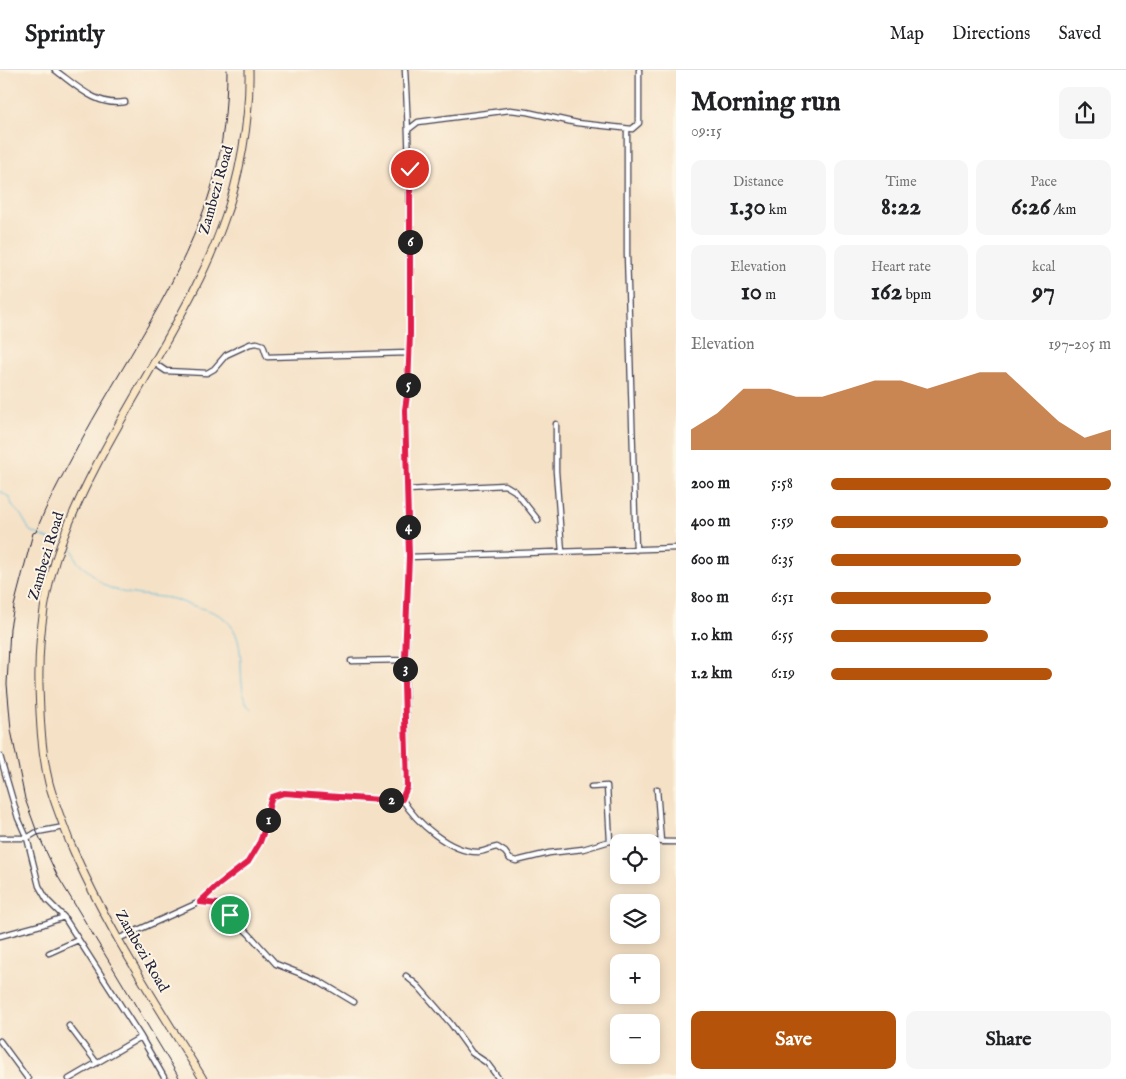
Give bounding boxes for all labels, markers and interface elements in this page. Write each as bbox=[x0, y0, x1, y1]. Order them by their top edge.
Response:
text: Sprintly bbox=[25, 19, 105, 50]
text: Map bbox=[890, 23, 924, 46]
text: Directions bbox=[952, 23, 1030, 46]
text: Saved bbox=[1058, 23, 1101, 46]
text: Morning run bbox=[691, 85, 841, 120]
button: share bbox=[1059, 87, 1111, 139]
text: 09:15 bbox=[691, 122, 722, 142]
street label: Zambezi Road bbox=[194, 142, 238, 237]
pin bbox=[389, 148, 431, 190]
icon: check bbox=[396, 155, 424, 183]
text: Distance bbox=[733, 173, 784, 191]
text: Time bbox=[885, 173, 917, 191]
text: Pace bbox=[1030, 173, 1057, 191]
text: 1.30 bbox=[729, 191, 766, 223]
text: 8:22 bbox=[881, 191, 921, 223]
text: 6:26 bbox=[1011, 191, 1050, 223]
text: km bbox=[766, 201, 787, 219]
text: /km bbox=[1050, 201, 1076, 219]
pin: 6 bbox=[398, 230, 422, 254]
text: 6 bbox=[408, 233, 413, 251]
text: Elevation bbox=[731, 258, 786, 276]
text: Heart rate bbox=[871, 258, 931, 276]
text: kcal bbox=[1032, 258, 1055, 276]
text: 10 bbox=[741, 276, 762, 308]
text: 162 bbox=[871, 276, 902, 308]
text: 97 bbox=[1032, 276, 1055, 308]
text: m bbox=[762, 286, 776, 304]
text: bpm bbox=[902, 286, 931, 304]
text: Elevation bbox=[691, 335, 754, 355]
text: 197–205 m bbox=[1048, 335, 1111, 355]
pin: 5 bbox=[396, 372, 420, 398]
text: 5 bbox=[406, 376, 411, 394]
text: 200 m bbox=[691, 474, 730, 494]
text: 5:58 bbox=[771, 474, 793, 494]
street label: Zambezi Road bbox=[24, 508, 69, 603]
text: 400 m bbox=[691, 512, 730, 532]
text: 5:59 bbox=[771, 512, 794, 532]
pin: 4 bbox=[396, 514, 420, 540]
text: 4 bbox=[405, 518, 412, 536]
text: 600 m bbox=[691, 550, 729, 570]
text: 6:35 bbox=[771, 550, 794, 570]
text: 800 m bbox=[691, 588, 729, 608]
text: 6:51 bbox=[771, 588, 794, 608]
text: 1.0 km bbox=[691, 626, 733, 646]
text: 6:55 bbox=[771, 626, 794, 646]
pin: 3 bbox=[392, 656, 418, 682]
text: 3 bbox=[403, 660, 408, 678]
text: 1.2 km bbox=[691, 664, 732, 684]
text: 6:19 bbox=[771, 664, 795, 684]
pin: 2 bbox=[378, 788, 404, 812]
text: 2 bbox=[388, 791, 395, 809]
pin: 1 bbox=[256, 808, 280, 832]
text: 1 bbox=[266, 811, 271, 829]
map controls bbox=[610, 834, 660, 1064]
button: locate bbox=[610, 834, 660, 884]
pin bbox=[209, 894, 251, 936]
button: layers bbox=[610, 894, 660, 944]
icon: arrive bbox=[216, 901, 244, 929]
street label: Zambezi Road bbox=[111, 907, 174, 996]
button: + bbox=[610, 954, 660, 1004]
button: Save bbox=[691, 1011, 896, 1069]
button: Share bbox=[906, 1011, 1111, 1069]
button: − bbox=[610, 1014, 660, 1064]

